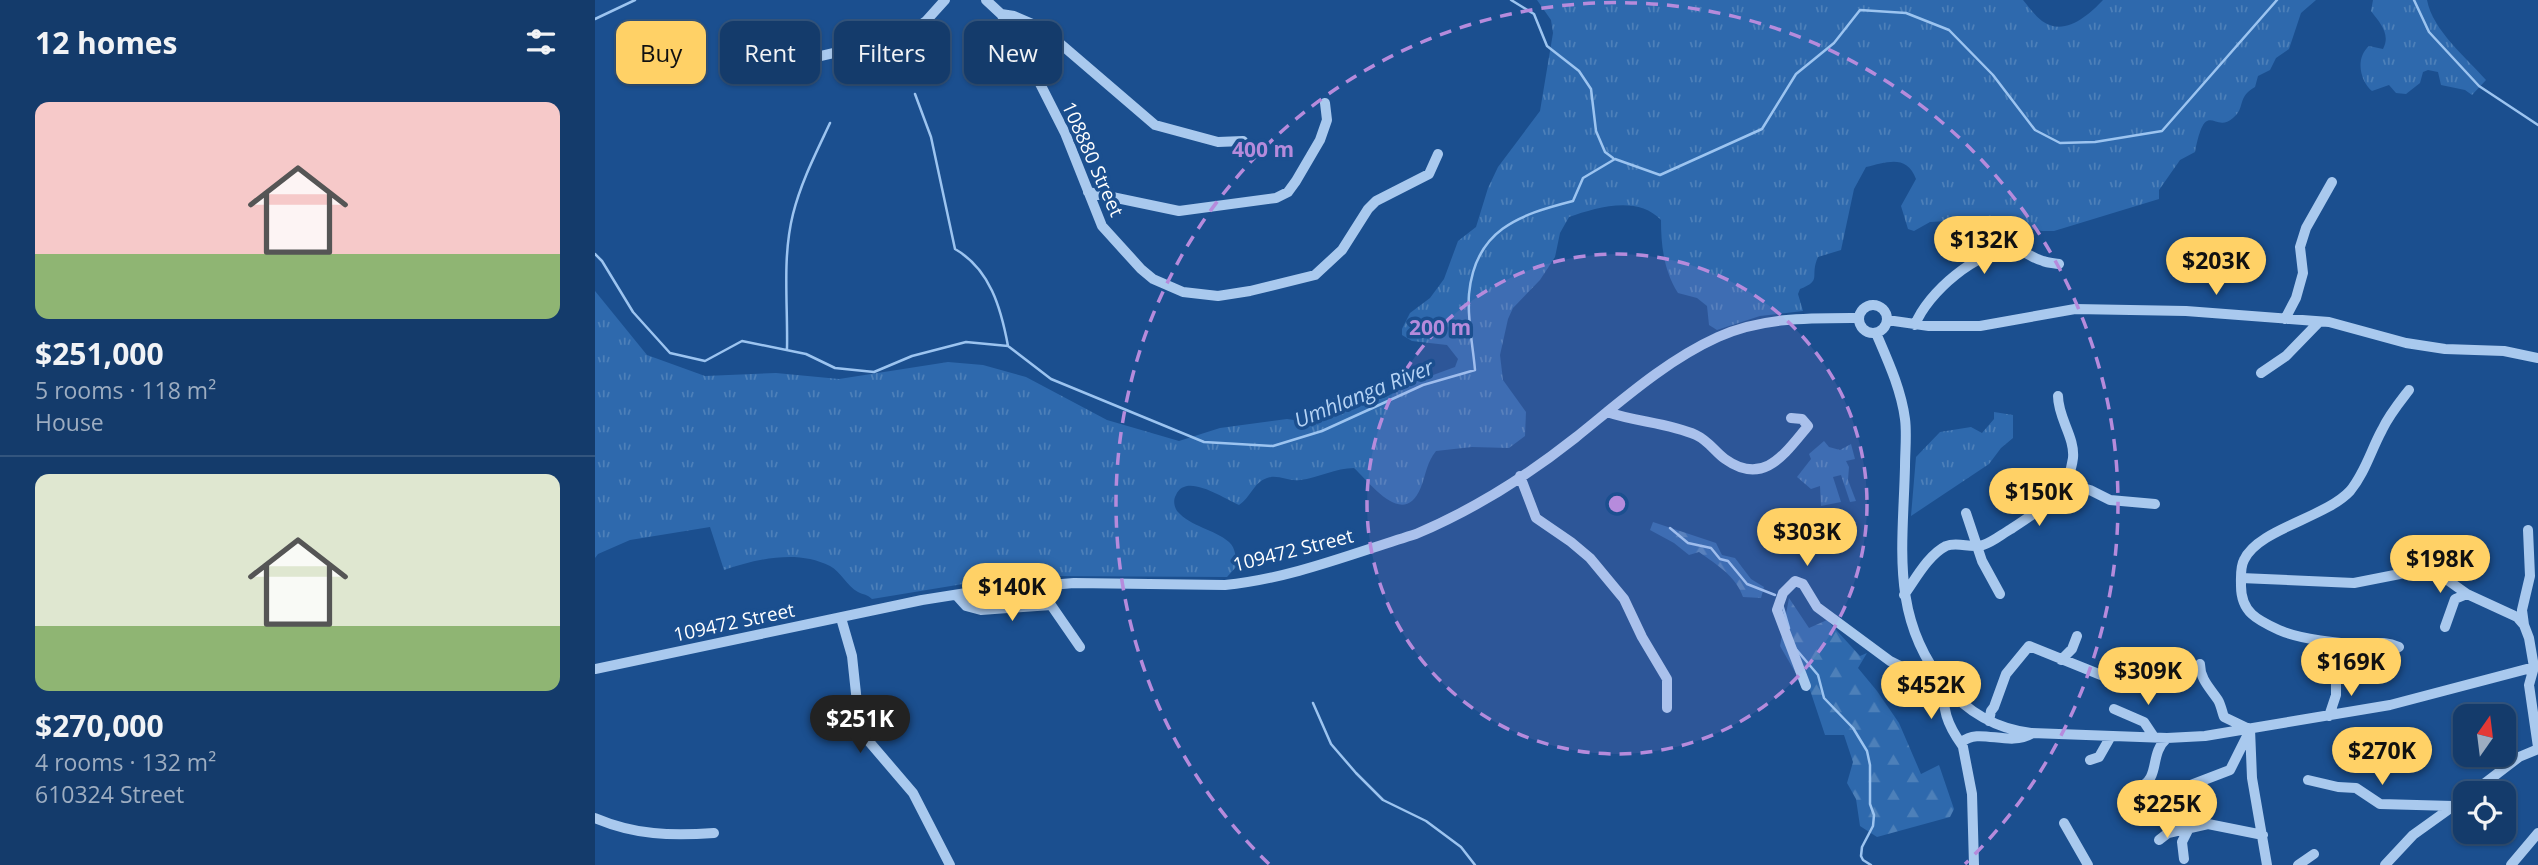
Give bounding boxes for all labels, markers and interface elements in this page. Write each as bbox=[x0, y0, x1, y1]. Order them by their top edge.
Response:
chip: Buy bbox=[616, 21, 706, 84]
chip: Rent bbox=[720, 21, 820, 84]
chip: Filters bbox=[834, 21, 950, 84]
chip: New bbox=[964, 21, 1062, 84]
text: 12 homes bbox=[35, 22, 178, 63]
icon: filters bbox=[522, 23, 560, 61]
street label: 108880 Street bbox=[1056, 97, 1130, 221]
text: 400 m bbox=[1232, 135, 1294, 163]
icon: home bbox=[235, 147, 361, 273]
pin: $132K bbox=[1935, 216, 2033, 276]
text: $132K bbox=[1950, 223, 2018, 255]
pin: $203K bbox=[2167, 238, 2265, 297]
text: $203K bbox=[2182, 244, 2250, 276]
text: 200 m bbox=[1409, 313, 1471, 341]
text: $251,000 bbox=[35, 333, 164, 374]
water label: Umhlanga River bbox=[1290, 352, 1438, 434]
text: 5 rooms · 118 m² bbox=[35, 374, 216, 406]
text: House bbox=[35, 406, 104, 438]
pin: $150K bbox=[1990, 468, 2088, 528]
text: $150K bbox=[2005, 475, 2073, 507]
centre of rings bbox=[1605, 492, 1629, 516]
pin: $303K bbox=[1758, 508, 1856, 568]
text: $303K bbox=[1773, 515, 1841, 547]
icon: home bbox=[235, 519, 361, 645]
street label: 109472 Street bbox=[1230, 522, 1356, 578]
pin: $198K bbox=[2391, 536, 2489, 595]
text: $198K bbox=[2406, 542, 2474, 574]
pin: $140K bbox=[963, 564, 1061, 623]
text: $140K bbox=[978, 570, 1046, 602]
street label: 109472 Street bbox=[671, 596, 797, 648]
pin: $169K bbox=[2302, 638, 2400, 698]
text: $169K bbox=[2317, 645, 2385, 677]
pin: $309K bbox=[2099, 648, 2197, 707]
text: $309K bbox=[2114, 654, 2182, 686]
pin: $452K bbox=[1882, 662, 1980, 721]
text: $452K bbox=[1897, 668, 1965, 700]
pin: $251K bbox=[811, 696, 909, 755]
text: $251K bbox=[826, 702, 894, 734]
north arrow bbox=[2453, 704, 2517, 766]
map controls bbox=[2453, 704, 2516, 844]
text: $270,000 bbox=[35, 705, 164, 746]
pin: $270K bbox=[2333, 728, 2431, 787]
text: $270K bbox=[2348, 734, 2416, 766]
text: 4 rooms · 132 m² bbox=[35, 746, 216, 778]
text: 610324 Street bbox=[35, 778, 184, 810]
pin: $225K bbox=[2118, 780, 2216, 840]
button: locate bbox=[2453, 781, 2516, 844]
text: $225K bbox=[2133, 787, 2201, 819]

